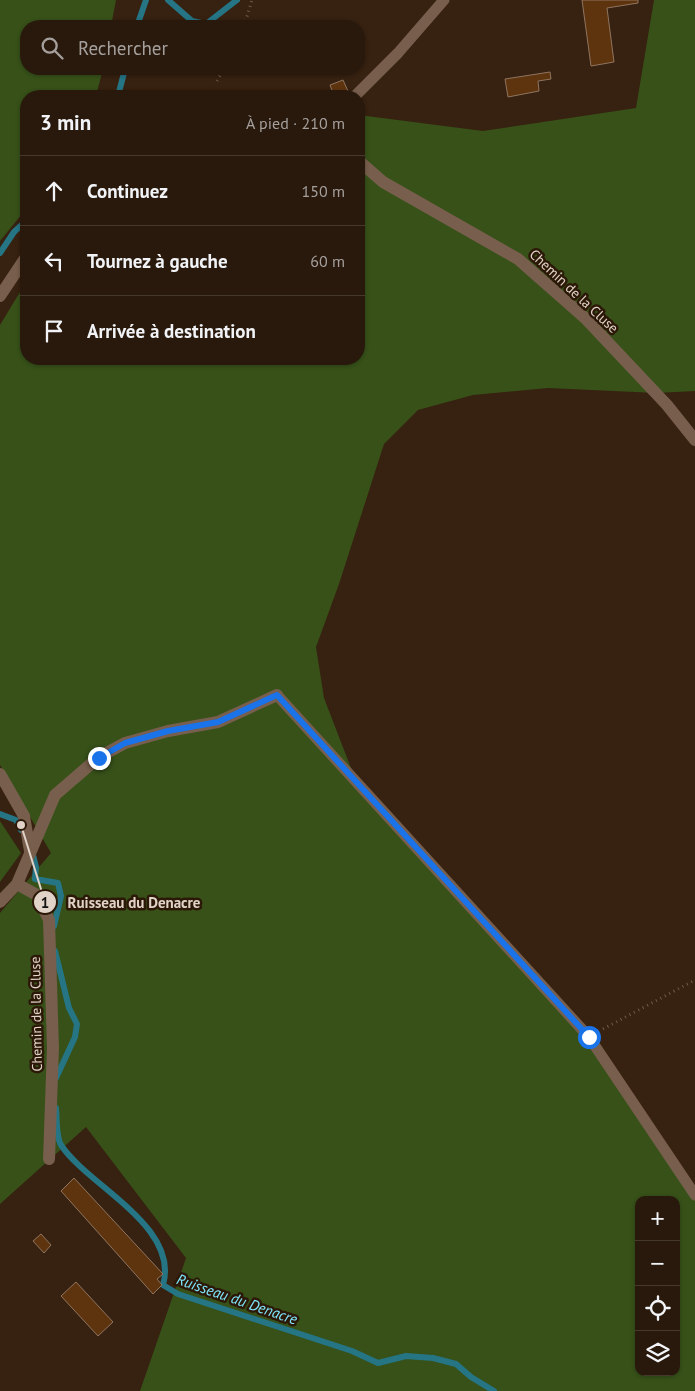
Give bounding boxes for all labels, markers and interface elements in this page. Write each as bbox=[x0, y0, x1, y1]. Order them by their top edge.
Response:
search box bbox=[20, 20, 365, 75]
icon: search bbox=[38, 34, 66, 62]
text: Rechercher bbox=[78, 36, 168, 60]
text: 3 min bbox=[40, 109, 91, 136]
text: À pied · 210 m bbox=[246, 113, 345, 133]
icon: ahead bbox=[40, 177, 68, 205]
text: Continuez bbox=[87, 179, 168, 203]
text: 150 m bbox=[302, 181, 345, 201]
street label: Chemin de la Cluse bbox=[526, 245, 622, 337]
icon: left bbox=[40, 247, 68, 275]
text: Tournez à gauche bbox=[87, 249, 228, 273]
text: 60 m bbox=[310, 251, 345, 271]
icon: arrive bbox=[40, 317, 68, 345]
text: Arrivée à destination bbox=[87, 319, 256, 343]
route end bbox=[88, 747, 111, 770]
callout: Ruisseau du Denacre bbox=[32, 887, 210, 917]
text: 1 bbox=[41, 893, 49, 912]
text: Ruisseau du Denacre bbox=[68, 893, 201, 912]
street label: Chemin de la Cluse bbox=[26, 956, 46, 1072]
route start bbox=[578, 1026, 601, 1049]
map controls bbox=[635, 1196, 680, 1376]
button: + bbox=[635, 1196, 680, 1241]
button: − bbox=[635, 1241, 680, 1286]
water label: Ruisseau du Denacre bbox=[174, 1269, 300, 1329]
button: locate bbox=[635, 1286, 680, 1331]
button: layers bbox=[635, 1331, 680, 1376]

